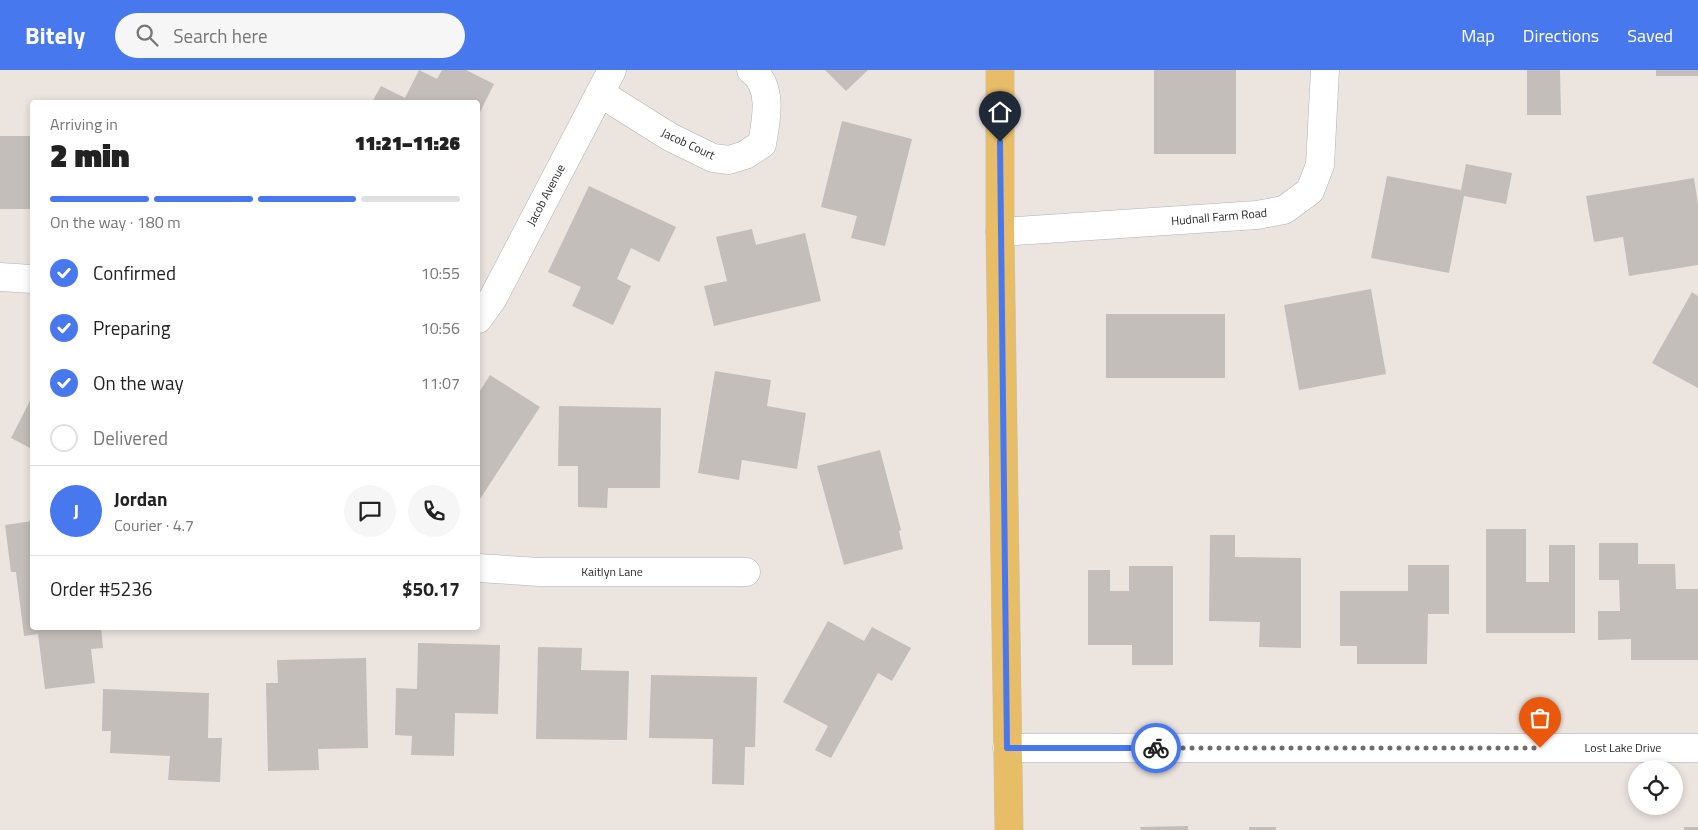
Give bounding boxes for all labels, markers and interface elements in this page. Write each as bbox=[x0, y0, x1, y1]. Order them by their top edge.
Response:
search box bbox=[115, 13, 465, 58]
text: Bitely bbox=[25, 17, 85, 53]
icon: search bbox=[133, 21, 161, 49]
text: Search here bbox=[173, 21, 268, 50]
text: Map bbox=[1461, 22, 1495, 49]
text: Directions bbox=[1523, 22, 1599, 49]
text: Saved bbox=[1627, 22, 1673, 49]
pin bbox=[979, 91, 1021, 142]
icon: home bbox=[986, 98, 1014, 126]
text: Arriving in bbox=[50, 112, 118, 136]
street label: Jacob Court bbox=[658, 123, 719, 165]
text: 11:21–11:26 bbox=[355, 128, 460, 157]
text: 2 min bbox=[50, 131, 130, 179]
street label: Jacob Avenue bbox=[521, 161, 570, 229]
street label: Hudnall Farm Road bbox=[1170, 203, 1268, 230]
text: On the way · 180 m bbox=[50, 210, 181, 234]
text: Confirmed bbox=[93, 258, 176, 287]
icon: check bbox=[50, 259, 78, 287]
text: 10:55 bbox=[421, 261, 460, 285]
text: Preparing bbox=[93, 313, 170, 342]
icon: check bbox=[50, 314, 78, 342]
text: 10:56 bbox=[421, 316, 460, 340]
text: On the way bbox=[93, 368, 184, 397]
icon: check bbox=[50, 369, 78, 397]
text: 11:07 bbox=[421, 371, 460, 395]
text: Delivered bbox=[93, 423, 168, 452]
text: Jordan bbox=[114, 484, 167, 513]
button: chat bbox=[344, 485, 396, 537]
button: phone bbox=[408, 485, 460, 537]
text: J bbox=[73, 496, 79, 525]
text: Courier · 4.7 bbox=[114, 513, 194, 537]
street label: Kaitlyn Lane bbox=[581, 562, 643, 581]
text: Order #5236 bbox=[50, 574, 152, 603]
text: $50.17 bbox=[402, 574, 460, 603]
pin bbox=[1519, 697, 1561, 748]
icon: bag bbox=[1526, 704, 1554, 732]
courier bbox=[1131, 723, 1181, 773]
icon: bike bbox=[1142, 734, 1170, 762]
street label: Lost Lake Drive bbox=[1585, 738, 1661, 757]
map controls bbox=[1628, 760, 1683, 815]
button: locate bbox=[1628, 760, 1683, 815]

